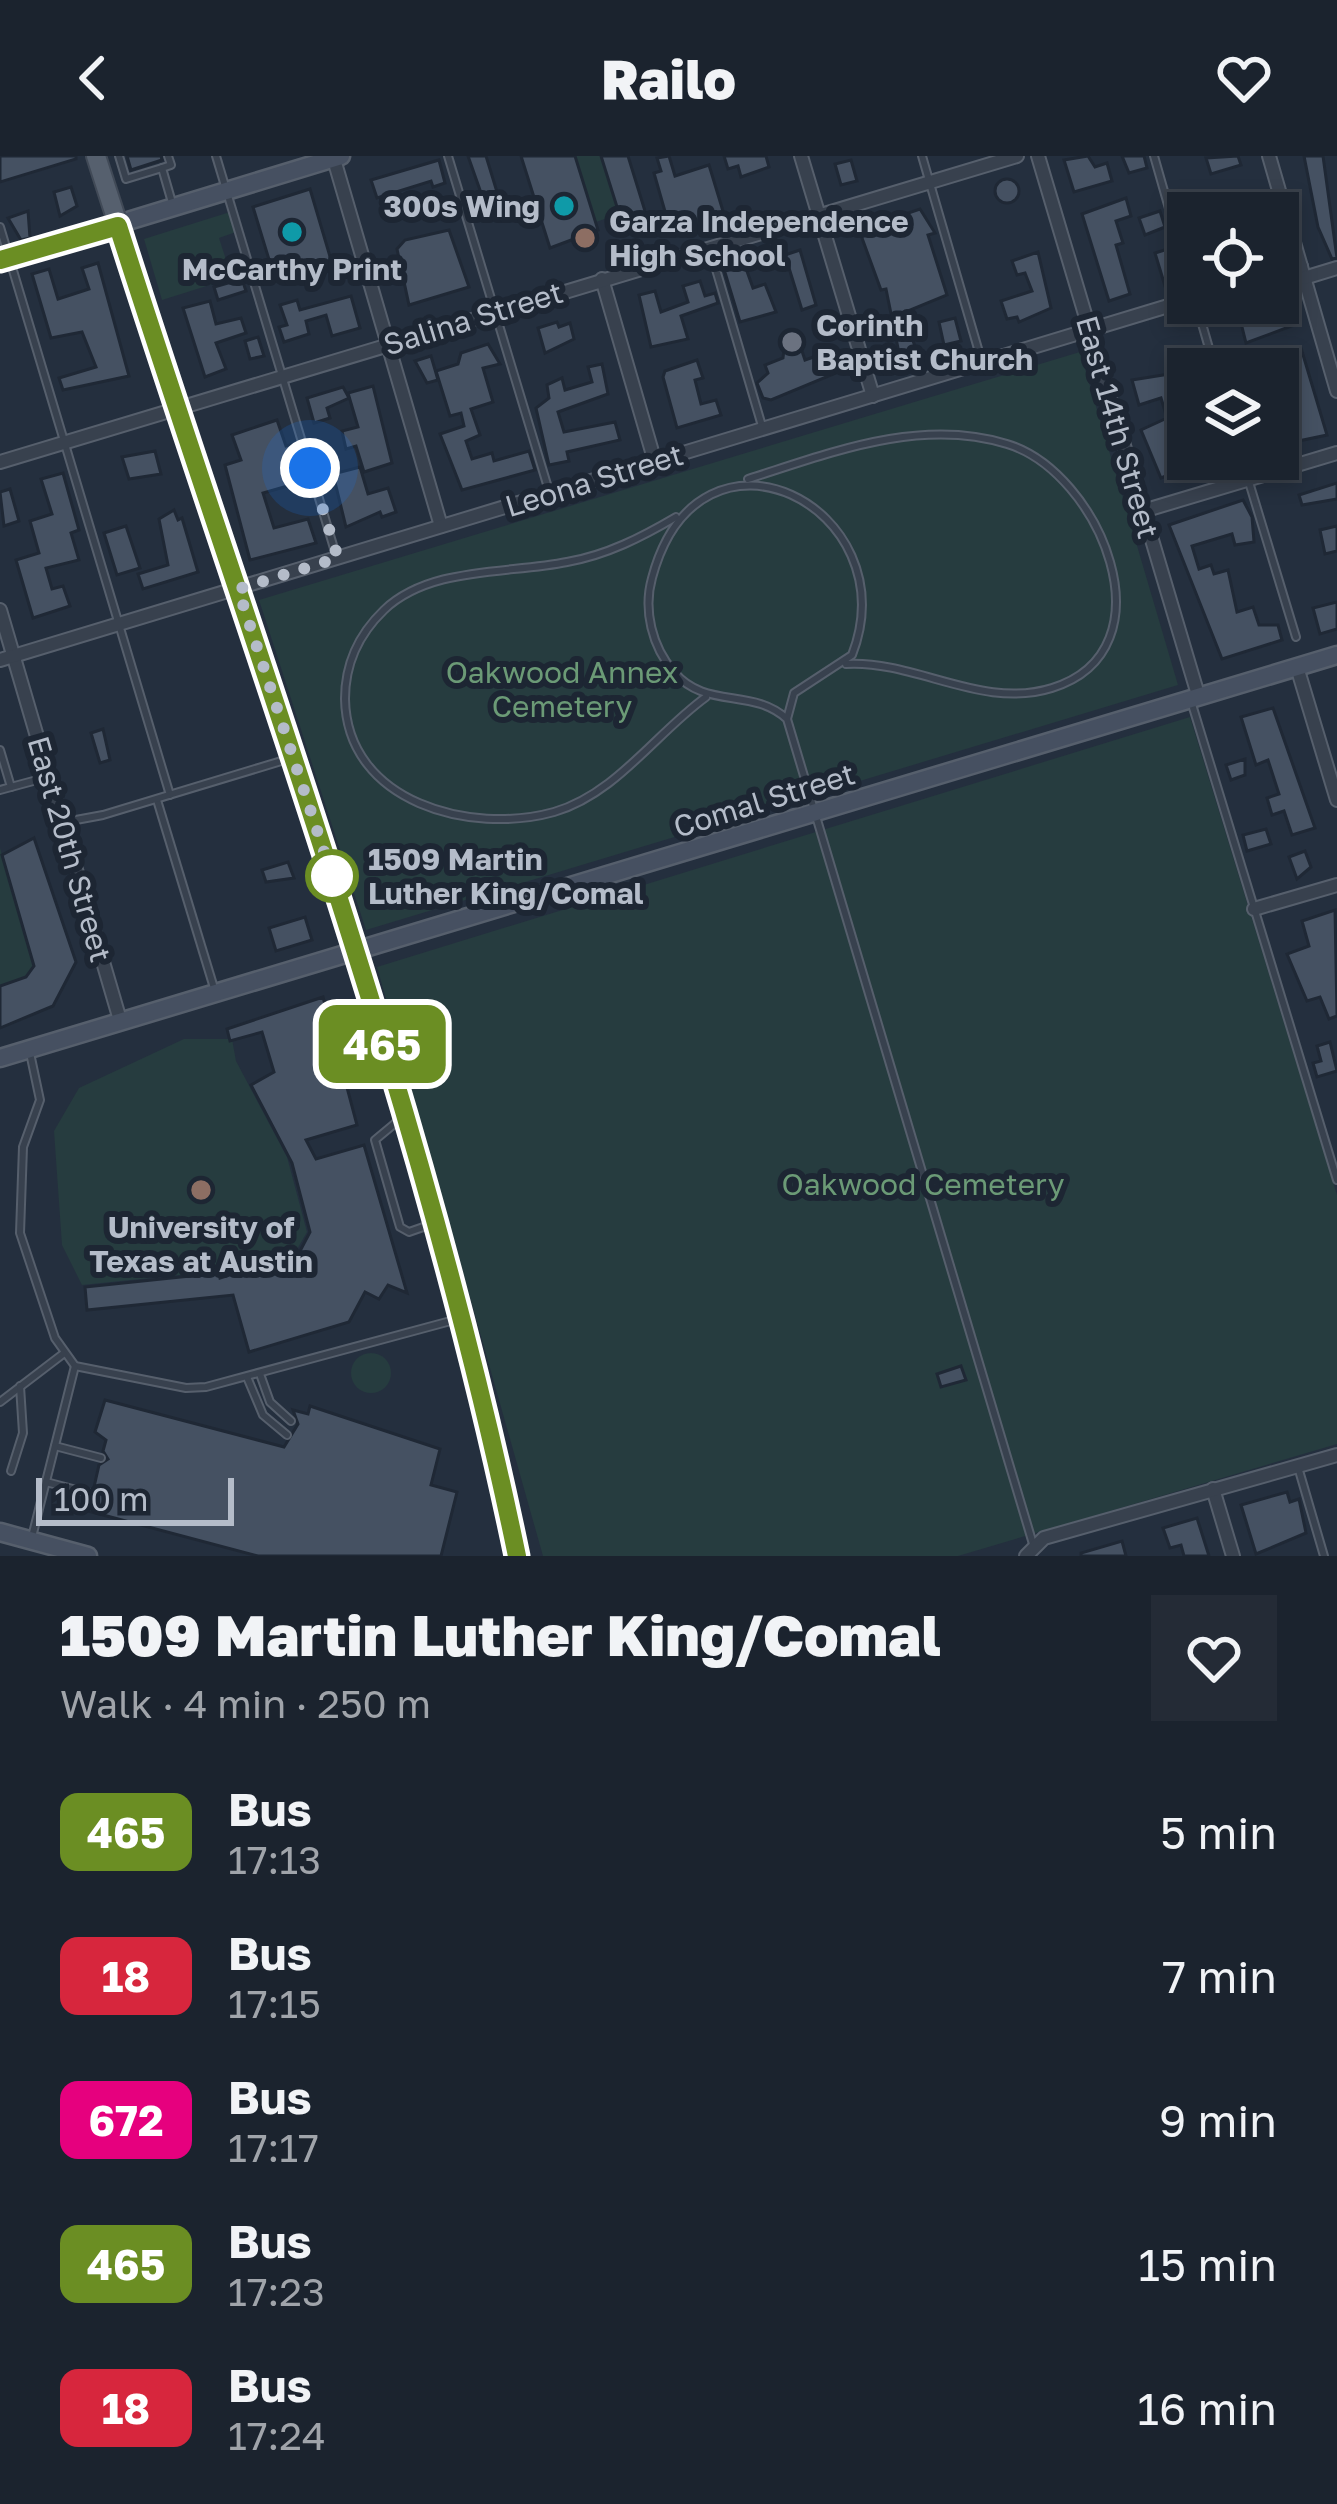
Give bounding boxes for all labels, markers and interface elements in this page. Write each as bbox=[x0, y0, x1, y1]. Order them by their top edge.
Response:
icon: back bbox=[60, 45, 126, 111]
icon: heart bbox=[1211, 45, 1277, 111]
text: Railo bbox=[601, 46, 736, 111]
place label: 300s Wing bbox=[384, 188, 540, 224]
map controls bbox=[1167, 192, 1299, 480]
button: locate bbox=[1167, 192, 1299, 324]
marker: 300s Wing bbox=[551, 193, 577, 219]
place label: Garza Independence High School bbox=[609, 203, 909, 273]
marker: McCarthy Print bbox=[279, 219, 305, 245]
marker: Garza Independence High School bbox=[572, 225, 598, 251]
place label: McCarthy Print bbox=[182, 251, 402, 287]
street label: Salina Street bbox=[379, 274, 567, 362]
place label: Corinth Baptist Church bbox=[816, 307, 1033, 377]
street label: East 14th Street bbox=[1069, 312, 1167, 542]
marker: Corinth Baptist Church bbox=[779, 329, 805, 355]
button: layers bbox=[1167, 348, 1299, 480]
street label: Leona Street bbox=[501, 436, 687, 524]
your location bbox=[280, 438, 340, 498]
park label: Oakwood Annex Cemetery bbox=[446, 654, 678, 724]
street label: East 20th Street bbox=[21, 732, 119, 966]
street label: Comal Street bbox=[669, 755, 859, 845]
place label: 1509 Martin Luther King/Comal bbox=[368, 841, 644, 911]
marker: 1509 Martin Luther King/Comal bbox=[307, 851, 357, 901]
line badge: 465 bbox=[313, 1005, 451, 1083]
text: 465 bbox=[343, 1019, 421, 1069]
park label: Oakwood Cemetery bbox=[782, 1166, 1065, 1202]
marker: University of Texas at Austin bbox=[188, 1177, 214, 1203]
place label: University of Texas at Austin bbox=[89, 1209, 313, 1279]
scale bar bbox=[36, 1472, 234, 1525]
text: 100 m bbox=[54, 1479, 148, 1518]
button: heart bbox=[1151, 1595, 1277, 1721]
text: 1509 Martin Luther King/Comal bbox=[60, 1600, 941, 1669]
text: Walk · 4 min · 250 m bbox=[60, 1680, 431, 1727]
text: Bus bbox=[228, 1782, 312, 1836]
text: 5 min bbox=[1160, 1805, 1277, 1859]
text: 465 bbox=[87, 1807, 165, 1857]
text: 17:13 bbox=[228, 1836, 321, 1883]
text: Bus bbox=[228, 1926, 312, 1980]
text: 7 min bbox=[1162, 1949, 1277, 2003]
text: 18 bbox=[102, 1951, 150, 2001]
text: 17:15 bbox=[228, 1980, 321, 2027]
text: Bus bbox=[228, 2070, 312, 2124]
text: 9 min bbox=[1159, 2093, 1277, 2147]
text: 672 bbox=[88, 2095, 164, 2145]
text: 17:17 bbox=[228, 2124, 319, 2171]
text: Bus bbox=[228, 2214, 312, 2268]
text: 15 min bbox=[1138, 2237, 1277, 2291]
text: 465 bbox=[87, 2239, 165, 2289]
text: 17:23 bbox=[228, 2268, 325, 2315]
text: Bus bbox=[228, 2358, 312, 2412]
text: 16 min bbox=[1137, 2381, 1277, 2435]
text: 18 bbox=[102, 2383, 150, 2433]
text: 17:24 bbox=[228, 2412, 326, 2459]

